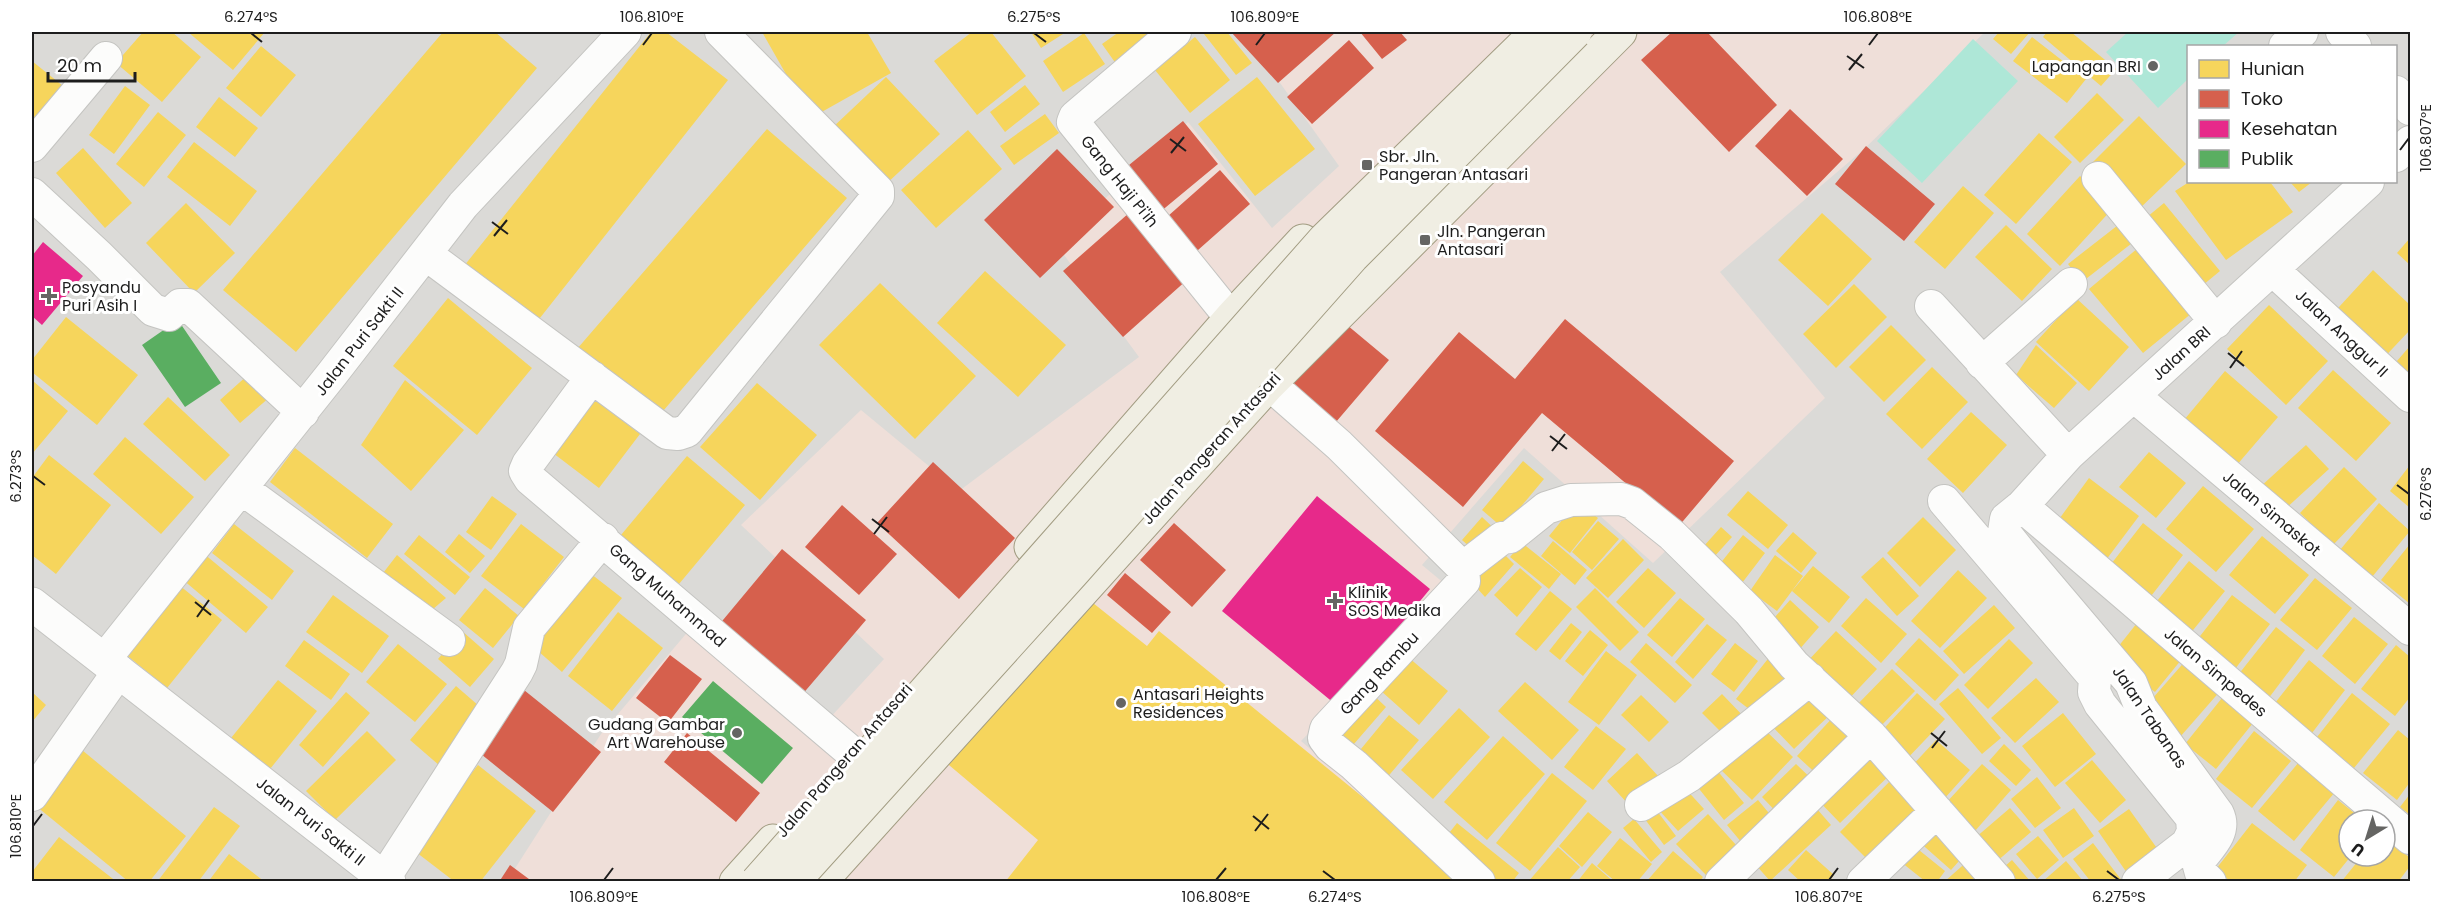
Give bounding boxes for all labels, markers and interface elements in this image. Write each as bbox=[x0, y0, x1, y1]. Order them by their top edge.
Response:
text: 6.274°S bbox=[224, 6, 278, 27]
text: 106.810°E bbox=[620, 6, 684, 27]
text: 6.275°S bbox=[1007, 6, 1061, 27]
text: 106.809°E bbox=[1230, 6, 1300, 27]
text: 106.808°E bbox=[1843, 6, 1913, 27]
scale bar bbox=[48, 45, 135, 83]
legend bbox=[2187, 45, 2397, 183]
text: 20 m bbox=[57, 53, 102, 78]
place label: Lapangan BRI bbox=[2032, 55, 2141, 78]
text: Hunian bbox=[2241, 56, 2305, 81]
marker: Lapangan BRI bbox=[2146, 59, 2160, 73]
text: Toko bbox=[2241, 86, 2283, 111]
text: 106.807°E bbox=[2415, 104, 2436, 172]
text: Kesehatan bbox=[2241, 116, 2337, 141]
street label: Gang Haji Pi'ih bbox=[1075, 130, 1164, 232]
place label: Sbr. Jln. Pangeran Antasari bbox=[1379, 145, 1528, 186]
text: Publik bbox=[2241, 146, 2294, 171]
marker: Sbr. Jln. Pangeran Antasari bbox=[1360, 158, 1374, 172]
place label: Jln. Pangeran Antasari bbox=[1437, 220, 1545, 261]
marker: Jln. Pangeran Antasari bbox=[1418, 233, 1432, 247]
place label: Posyandu Puri Asih I bbox=[62, 276, 141, 317]
street label: Jalan Puri Sakti II bbox=[310, 282, 409, 401]
street label: Jalan Anggur II bbox=[2290, 284, 2393, 383]
marker: Posyandu Puri Asih I bbox=[40, 287, 58, 305]
street label: Jalan BRI bbox=[2147, 321, 2216, 386]
street label: Jalan Pangeran Antasari bbox=[1137, 367, 1286, 529]
text: 6.273°S bbox=[5, 449, 26, 503]
street label: Jalan Simaskot bbox=[2218, 465, 2326, 561]
text: 6.276°S bbox=[2415, 467, 2436, 521]
street label: Gang Muhammad bbox=[604, 538, 731, 653]
place label: Klinik SOS Medika bbox=[1348, 581, 1441, 622]
marker: Klinik SOS Medika bbox=[1326, 592, 1344, 610]
street label: Jalan Simpedes bbox=[2159, 622, 2272, 722]
street label: Gang Rambu bbox=[1335, 626, 1424, 720]
street label: Jalan Tabanas bbox=[2107, 661, 2192, 773]
street label: Jalan Pangeran Antasari bbox=[771, 678, 918, 842]
place label: Antasari Heights Residences bbox=[1133, 683, 1264, 724]
marker: Antasari Heights Residences bbox=[1114, 696, 1128, 710]
place label: Gudang Gambar Art Warehouse bbox=[588, 713, 725, 754]
marker: Gudang Gambar Art Warehouse bbox=[730, 726, 744, 740]
street label: Jalan Puri Sakti II bbox=[251, 772, 370, 871]
text: 106.810°E bbox=[5, 794, 26, 858]
north arrow bbox=[2337, 808, 2397, 868]
text: U bbox=[2347, 837, 2370, 862]
text: 106.809°E bbox=[569, 886, 639, 907]
text: 106.808°E bbox=[1181, 886, 1251, 907]
text: 6.274°S bbox=[1308, 886, 1362, 907]
text: 106.807°E bbox=[1795, 886, 1863, 907]
text: 6.275°S bbox=[2092, 886, 2146, 907]

